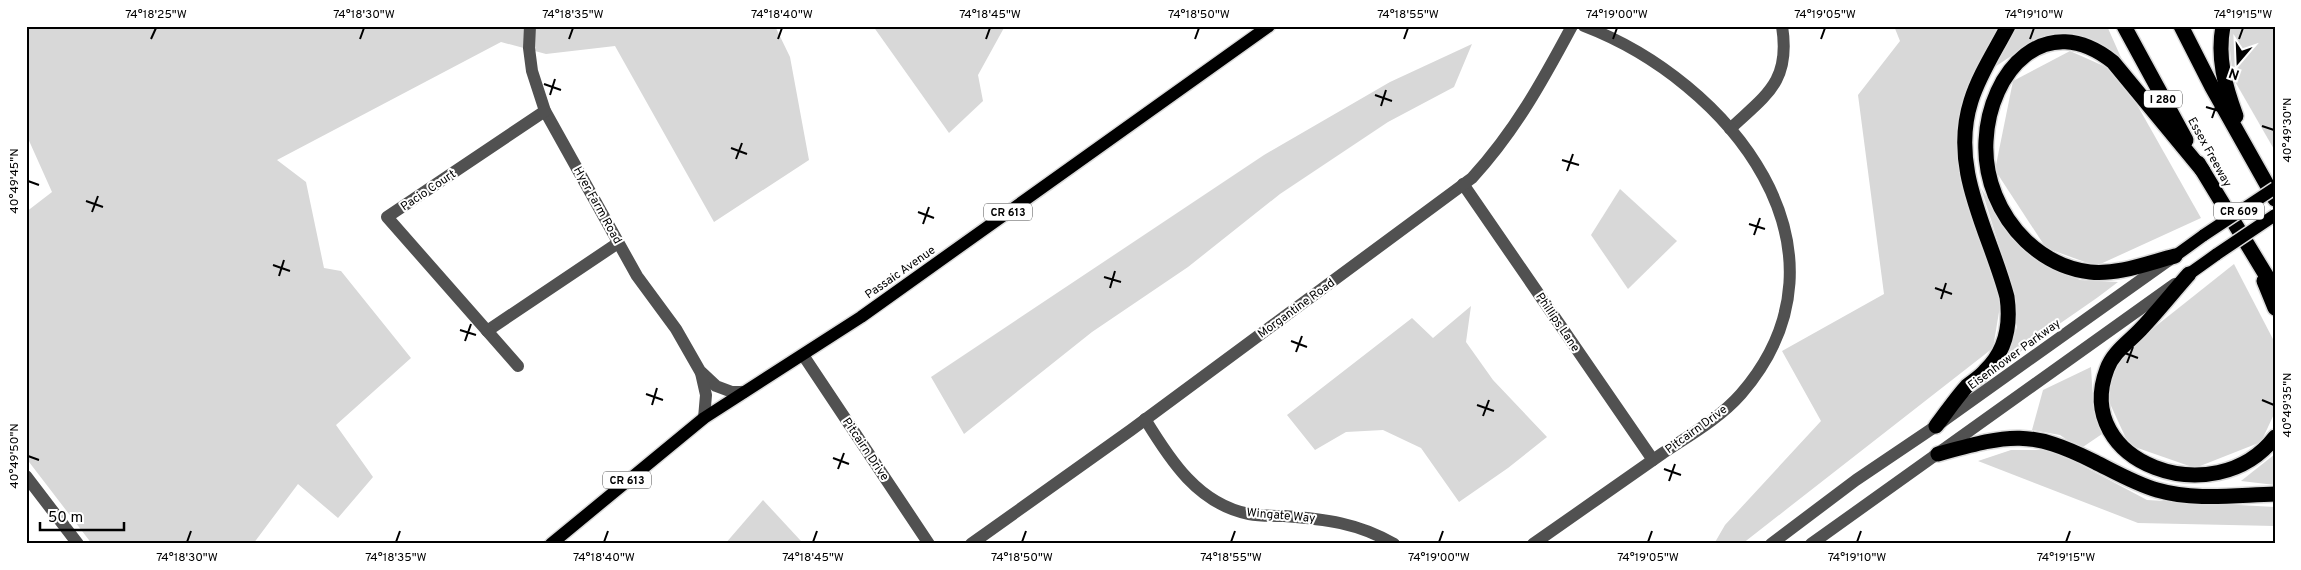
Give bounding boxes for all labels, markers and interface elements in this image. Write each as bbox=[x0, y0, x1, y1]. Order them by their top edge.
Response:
text: 74°18'25"W bbox=[125, 7, 187, 23]
text: 74°18'30"W bbox=[333, 7, 395, 23]
text: 74°18'35"W bbox=[542, 7, 604, 23]
text: 74°18'40"W bbox=[751, 7, 813, 23]
text: 74°18'45"W bbox=[959, 7, 1021, 23]
text: 74°18'50"W bbox=[1168, 7, 1230, 23]
text: 74°18'55"W bbox=[1377, 7, 1439, 23]
text: 74°19'00"W bbox=[1586, 7, 1648, 23]
text: 74°19'05"W bbox=[1794, 7, 1856, 23]
text: 74°19'10"W bbox=[2005, 7, 2063, 23]
text: 74°19'15"W bbox=[2214, 7, 2272, 23]
north arrow bbox=[2214, 38, 2264, 88]
text: N bbox=[2227, 63, 2242, 83]
road number: I 280 bbox=[2144, 90, 2182, 108]
text: 40°49'30"N bbox=[2280, 97, 2296, 163]
street label: Essex Freeway bbox=[2183, 115, 2235, 190]
text: 40°49'45"N bbox=[7, 148, 23, 214]
street label: Hyer Farm Road bbox=[569, 164, 625, 247]
street label: Pacio Court bbox=[398, 167, 459, 215]
road number: CR 609 bbox=[2214, 202, 2264, 220]
road number: CR 613 bbox=[984, 203, 1032, 220]
street label: Passaic Avenue bbox=[862, 243, 939, 303]
street label: Morgantine Road bbox=[1255, 275, 1338, 342]
street label: Phillips Lane bbox=[1531, 290, 1583, 355]
street label: Eisenhower Parkway bbox=[1965, 316, 2064, 394]
text: 40°49'35"N bbox=[2280, 372, 2296, 438]
street label: Pitcairn Drive bbox=[1662, 402, 1731, 458]
street label: Pitcairn Drive bbox=[838, 415, 892, 484]
text: 40°49'50"N bbox=[7, 423, 23, 489]
road number: CR 613 bbox=[603, 472, 651, 488]
scale bar bbox=[40, 500, 124, 532]
street label: Wingate Way bbox=[1246, 505, 1316, 527]
text: 50 m bbox=[48, 509, 83, 528]
text: 74°18'30"W bbox=[156, 550, 218, 566]
text: 74°18'35"W bbox=[365, 550, 427, 566]
text: 74°18'40"W bbox=[573, 550, 635, 566]
text: 74°18'45"W bbox=[782, 550, 844, 566]
text: 74°18'50"W bbox=[991, 550, 1053, 566]
text: 74°18'55"W bbox=[1200, 550, 1262, 566]
text: 74°19'00"W bbox=[1408, 550, 1470, 566]
text: 74°19'05"W bbox=[1617, 550, 1679, 566]
text: 74°19'10"W bbox=[1828, 550, 1886, 566]
text: 74°19'15"W bbox=[2037, 550, 2095, 566]

